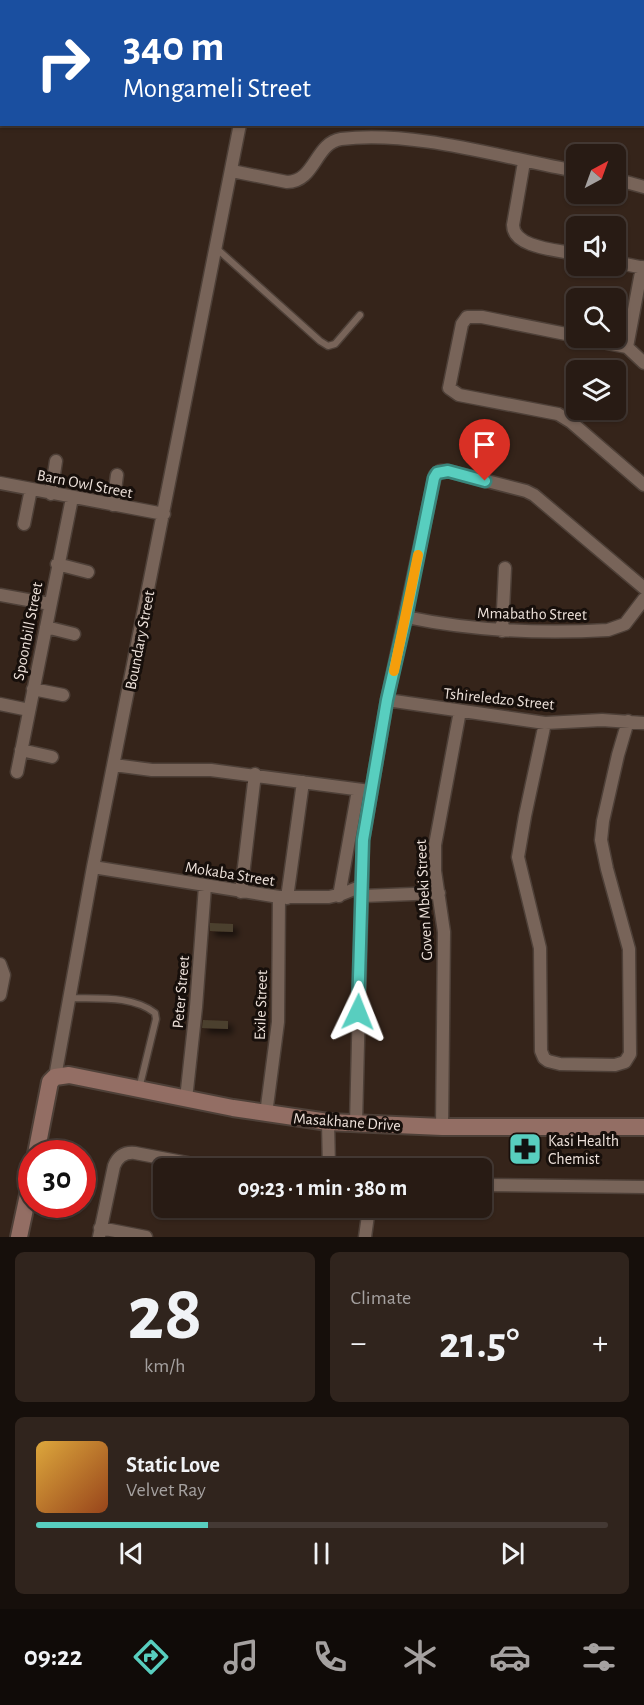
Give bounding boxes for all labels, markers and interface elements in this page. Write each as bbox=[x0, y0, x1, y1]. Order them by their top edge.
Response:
icon: right bbox=[24, 24, 102, 102]
text: 340 m bbox=[123, 26, 224, 68]
text: Mongameli Street bbox=[123, 75, 311, 102]
north arrow bbox=[566, 144, 626, 204]
map controls bbox=[566, 144, 626, 420]
button: sound bbox=[566, 216, 626, 276]
button: search bbox=[566, 288, 626, 348]
button: layers bbox=[566, 360, 626, 420]
pin bbox=[459, 419, 510, 481]
icon: arrive bbox=[468, 428, 501, 461]
street label: Barn Owl Street bbox=[36, 467, 134, 501]
street label: Spoonbill Street bbox=[11, 581, 45, 682]
street label: Boundary Street bbox=[123, 589, 158, 691]
street label: Mmabatho Street bbox=[477, 605, 587, 623]
street label: Tshireledzo Street bbox=[443, 685, 555, 713]
street label: Goven Mbeki Street bbox=[413, 839, 435, 961]
street label: Mokaba Street bbox=[184, 859, 276, 889]
street label: Peter Street bbox=[170, 955, 192, 1029]
street label: Exile Street bbox=[252, 970, 270, 1040]
position arrow bbox=[326, 980, 390, 1044]
street label: Masakhane Drive bbox=[293, 1110, 401, 1134]
pharmacy icon: Kasi Health Chemist bbox=[507, 1131, 543, 1167]
place label: Kasi Health Chemist bbox=[548, 1133, 619, 1167]
speed limit sign: 30 bbox=[18, 1140, 96, 1218]
text: 09:23 · 1 min · 380 m bbox=[238, 1177, 407, 1199]
text: 28 bbox=[127, 1276, 202, 1354]
text: Climate bbox=[351, 1288, 411, 1308]
text: 21.5° bbox=[439, 1321, 519, 1366]
text: − bbox=[351, 1327, 366, 1360]
text: + bbox=[592, 1327, 608, 1360]
text: km/h bbox=[144, 1356, 185, 1376]
text: Static Love bbox=[126, 1454, 220, 1476]
text: Velvet Ray bbox=[126, 1480, 206, 1500]
icon: previous bbox=[115, 1537, 148, 1570]
icon: pause bbox=[305, 1537, 338, 1570]
icon: next bbox=[496, 1537, 529, 1570]
icon: directions bbox=[130, 1636, 172, 1678]
icon: music bbox=[220, 1636, 262, 1678]
icon: phone bbox=[309, 1636, 351, 1678]
icon: climate bbox=[399, 1636, 441, 1678]
icon: car bbox=[489, 1636, 531, 1678]
icon: filters bbox=[578, 1636, 620, 1678]
text: 09:22 bbox=[24, 1643, 83, 1670]

